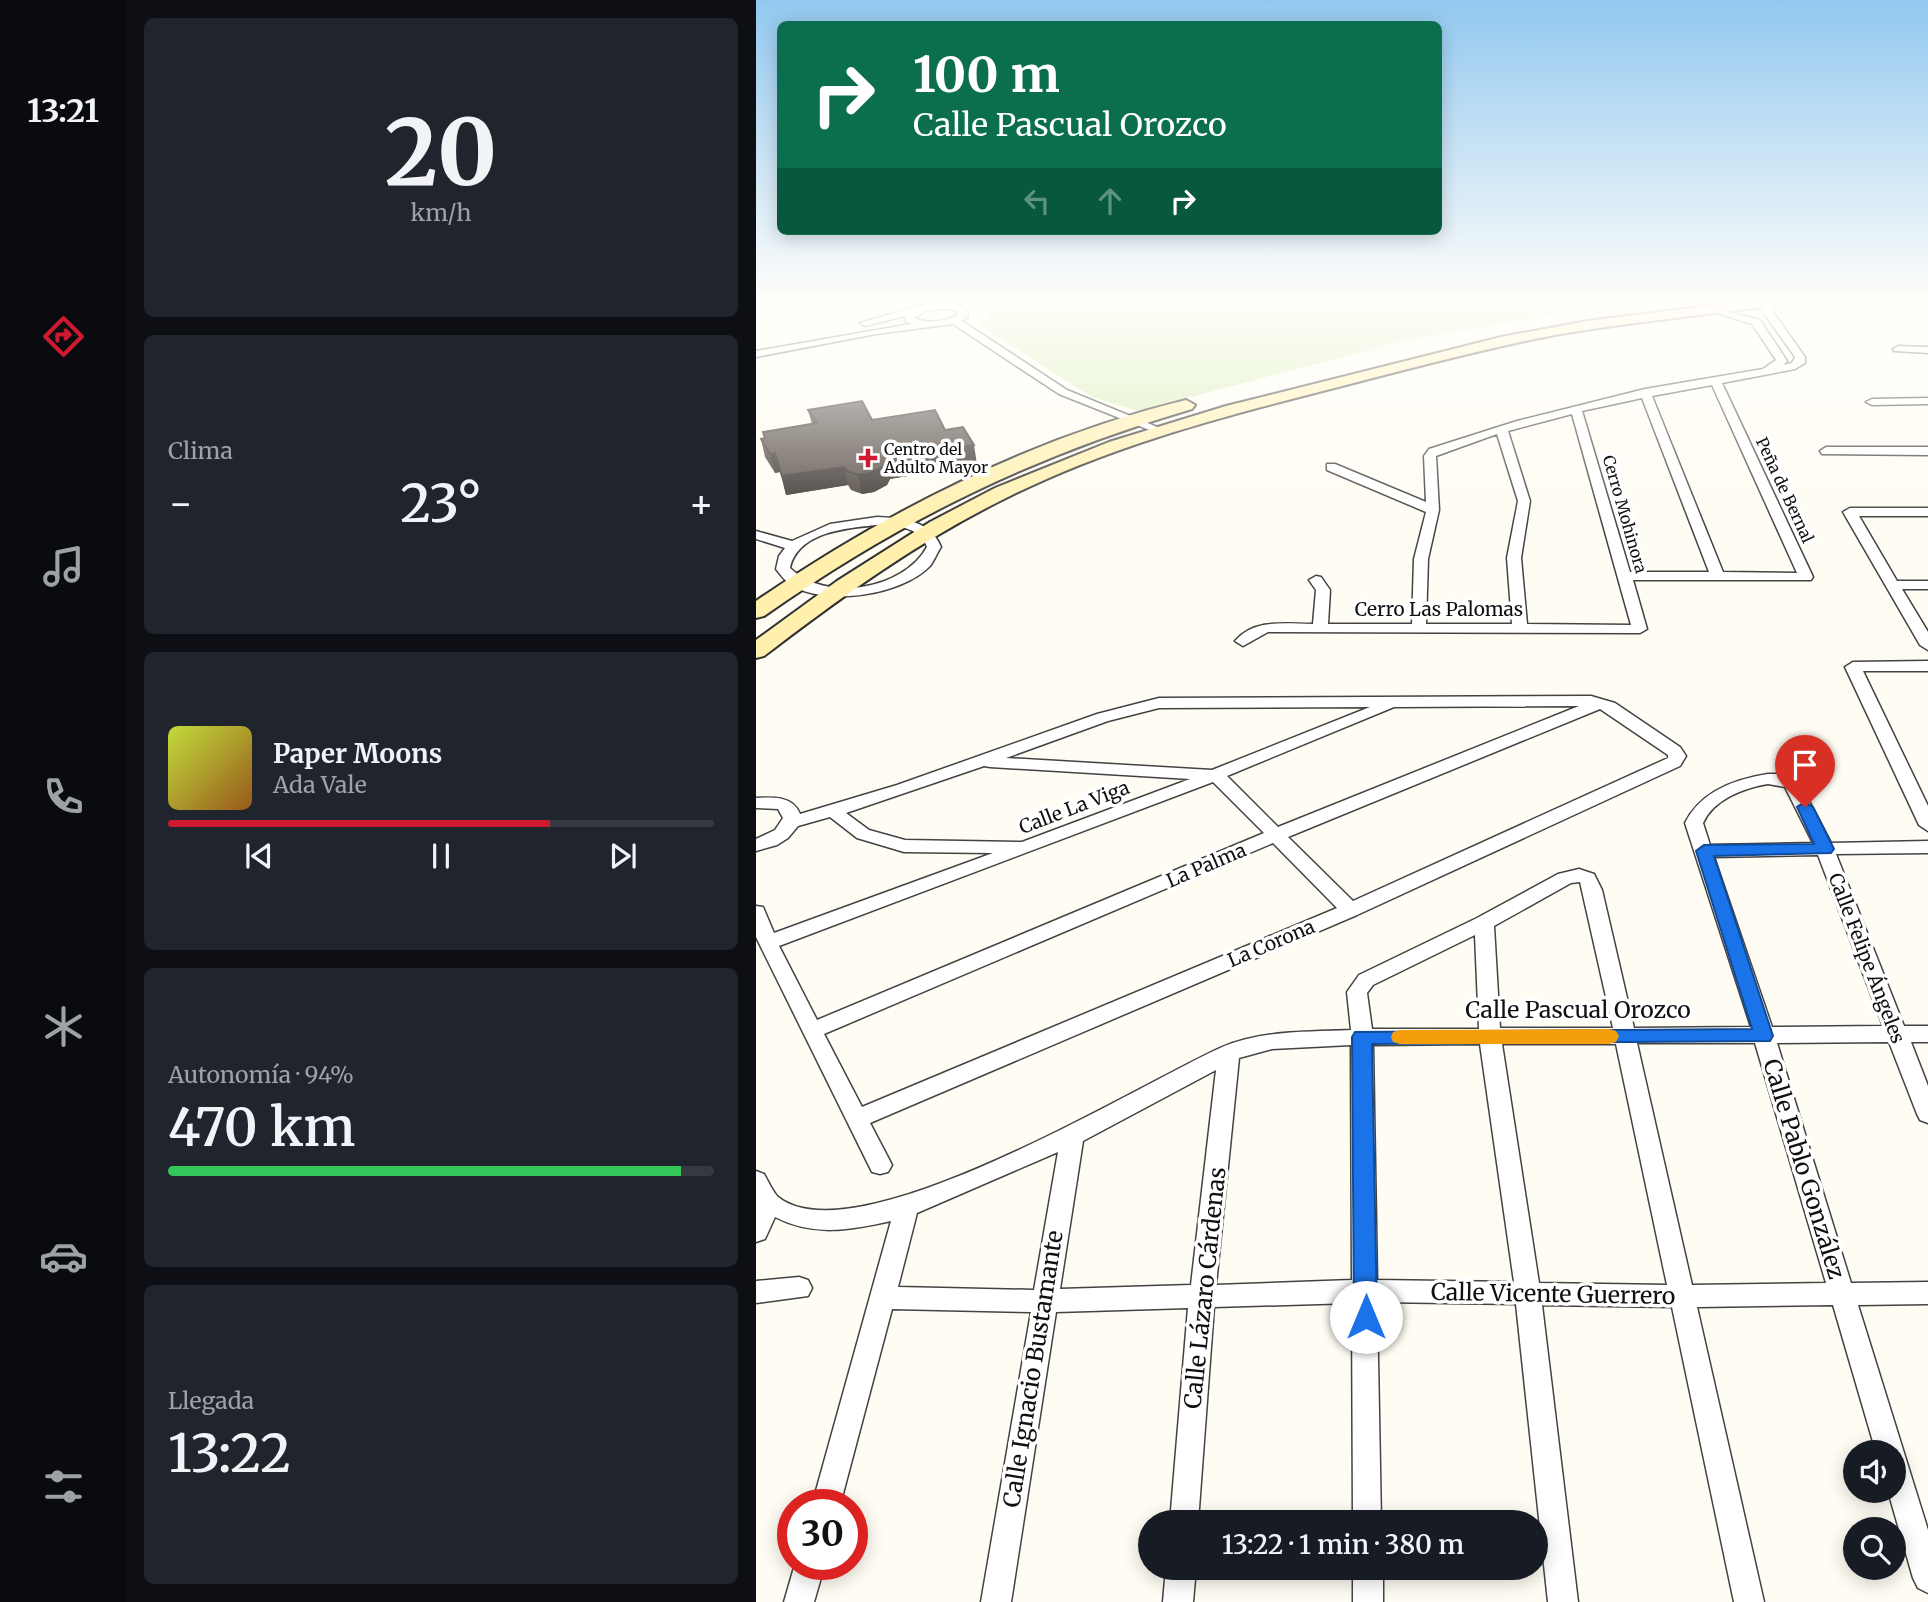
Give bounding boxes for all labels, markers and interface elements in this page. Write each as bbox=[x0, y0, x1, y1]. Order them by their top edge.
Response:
text: 100 m bbox=[913, 44, 1060, 105]
icon: right bbox=[798, 49, 889, 140]
text: 13:21 bbox=[27, 91, 99, 131]
text: 20 bbox=[385, 95, 497, 210]
text: Calle Pascual Orozco bbox=[913, 105, 1227, 145]
icon: left bbox=[1018, 182, 1056, 220]
icon: ahead bbox=[1091, 182, 1129, 220]
icon: right bbox=[1164, 182, 1202, 220]
text: km/h bbox=[411, 198, 471, 227]
icon: directions bbox=[39, 312, 88, 361]
street label: Peña de Bernal bbox=[1752, 434, 1818, 546]
text: Clima bbox=[168, 436, 233, 465]
place label: Centro del Adulto Mayor bbox=[883, 439, 988, 477]
marker: Centro del Adulto Mayor bbox=[858, 448, 878, 468]
street label: Cerro Mohinora bbox=[1599, 453, 1652, 576]
text: 23° bbox=[400, 471, 482, 536]
text: − bbox=[168, 480, 193, 527]
text: + bbox=[689, 480, 714, 527]
icon: music bbox=[39, 542, 88, 591]
street label: Cerro Las Palomas bbox=[1355, 597, 1523, 621]
pin bbox=[1775, 735, 1835, 807]
text: Paper Moons bbox=[273, 737, 442, 770]
icon: arrive bbox=[1786, 746, 1824, 784]
text: Ada Vale bbox=[273, 770, 367, 799]
icon: phone bbox=[39, 772, 88, 821]
street label: Calle La Viga bbox=[1015, 775, 1133, 839]
icon: previous bbox=[240, 837, 278, 875]
icon: pause bbox=[422, 837, 460, 875]
icon: next bbox=[604, 837, 642, 875]
street label: La Palma bbox=[1163, 837, 1249, 893]
street label: Calle Felipe Ángeles bbox=[1823, 869, 1911, 1047]
street label: La Corona bbox=[1224, 914, 1318, 972]
street label: Calle Pascual Orozco bbox=[1465, 995, 1691, 1024]
icon: climate bbox=[39, 1002, 88, 1051]
street label: Calle Pablo González bbox=[1757, 1055, 1852, 1282]
text: Autonomía · 94% bbox=[168, 1060, 354, 1089]
text: 470 km bbox=[168, 1095, 355, 1160]
street label: Calle Lázaro Cárdenas bbox=[1177, 1166, 1232, 1410]
street label: Calle Ignacio Bustamante bbox=[996, 1228, 1069, 1510]
icon: car bbox=[39, 1232, 88, 1281]
street label: Calle Vicente Guerrero bbox=[1431, 1277, 1675, 1310]
position arrow bbox=[1329, 1280, 1403, 1354]
text: Llegada bbox=[168, 1386, 254, 1415]
text: 13:22 bbox=[168, 1421, 291, 1486]
map controls bbox=[1843, 1440, 1906, 1580]
button: sound bbox=[1843, 1440, 1906, 1503]
icon: filters bbox=[39, 1462, 88, 1511]
speed limit sign: 30 bbox=[777, 1489, 868, 1580]
button: search bbox=[1843, 1517, 1906, 1580]
text: 13:22 · 1 min · 380 m bbox=[1222, 1528, 1464, 1561]

